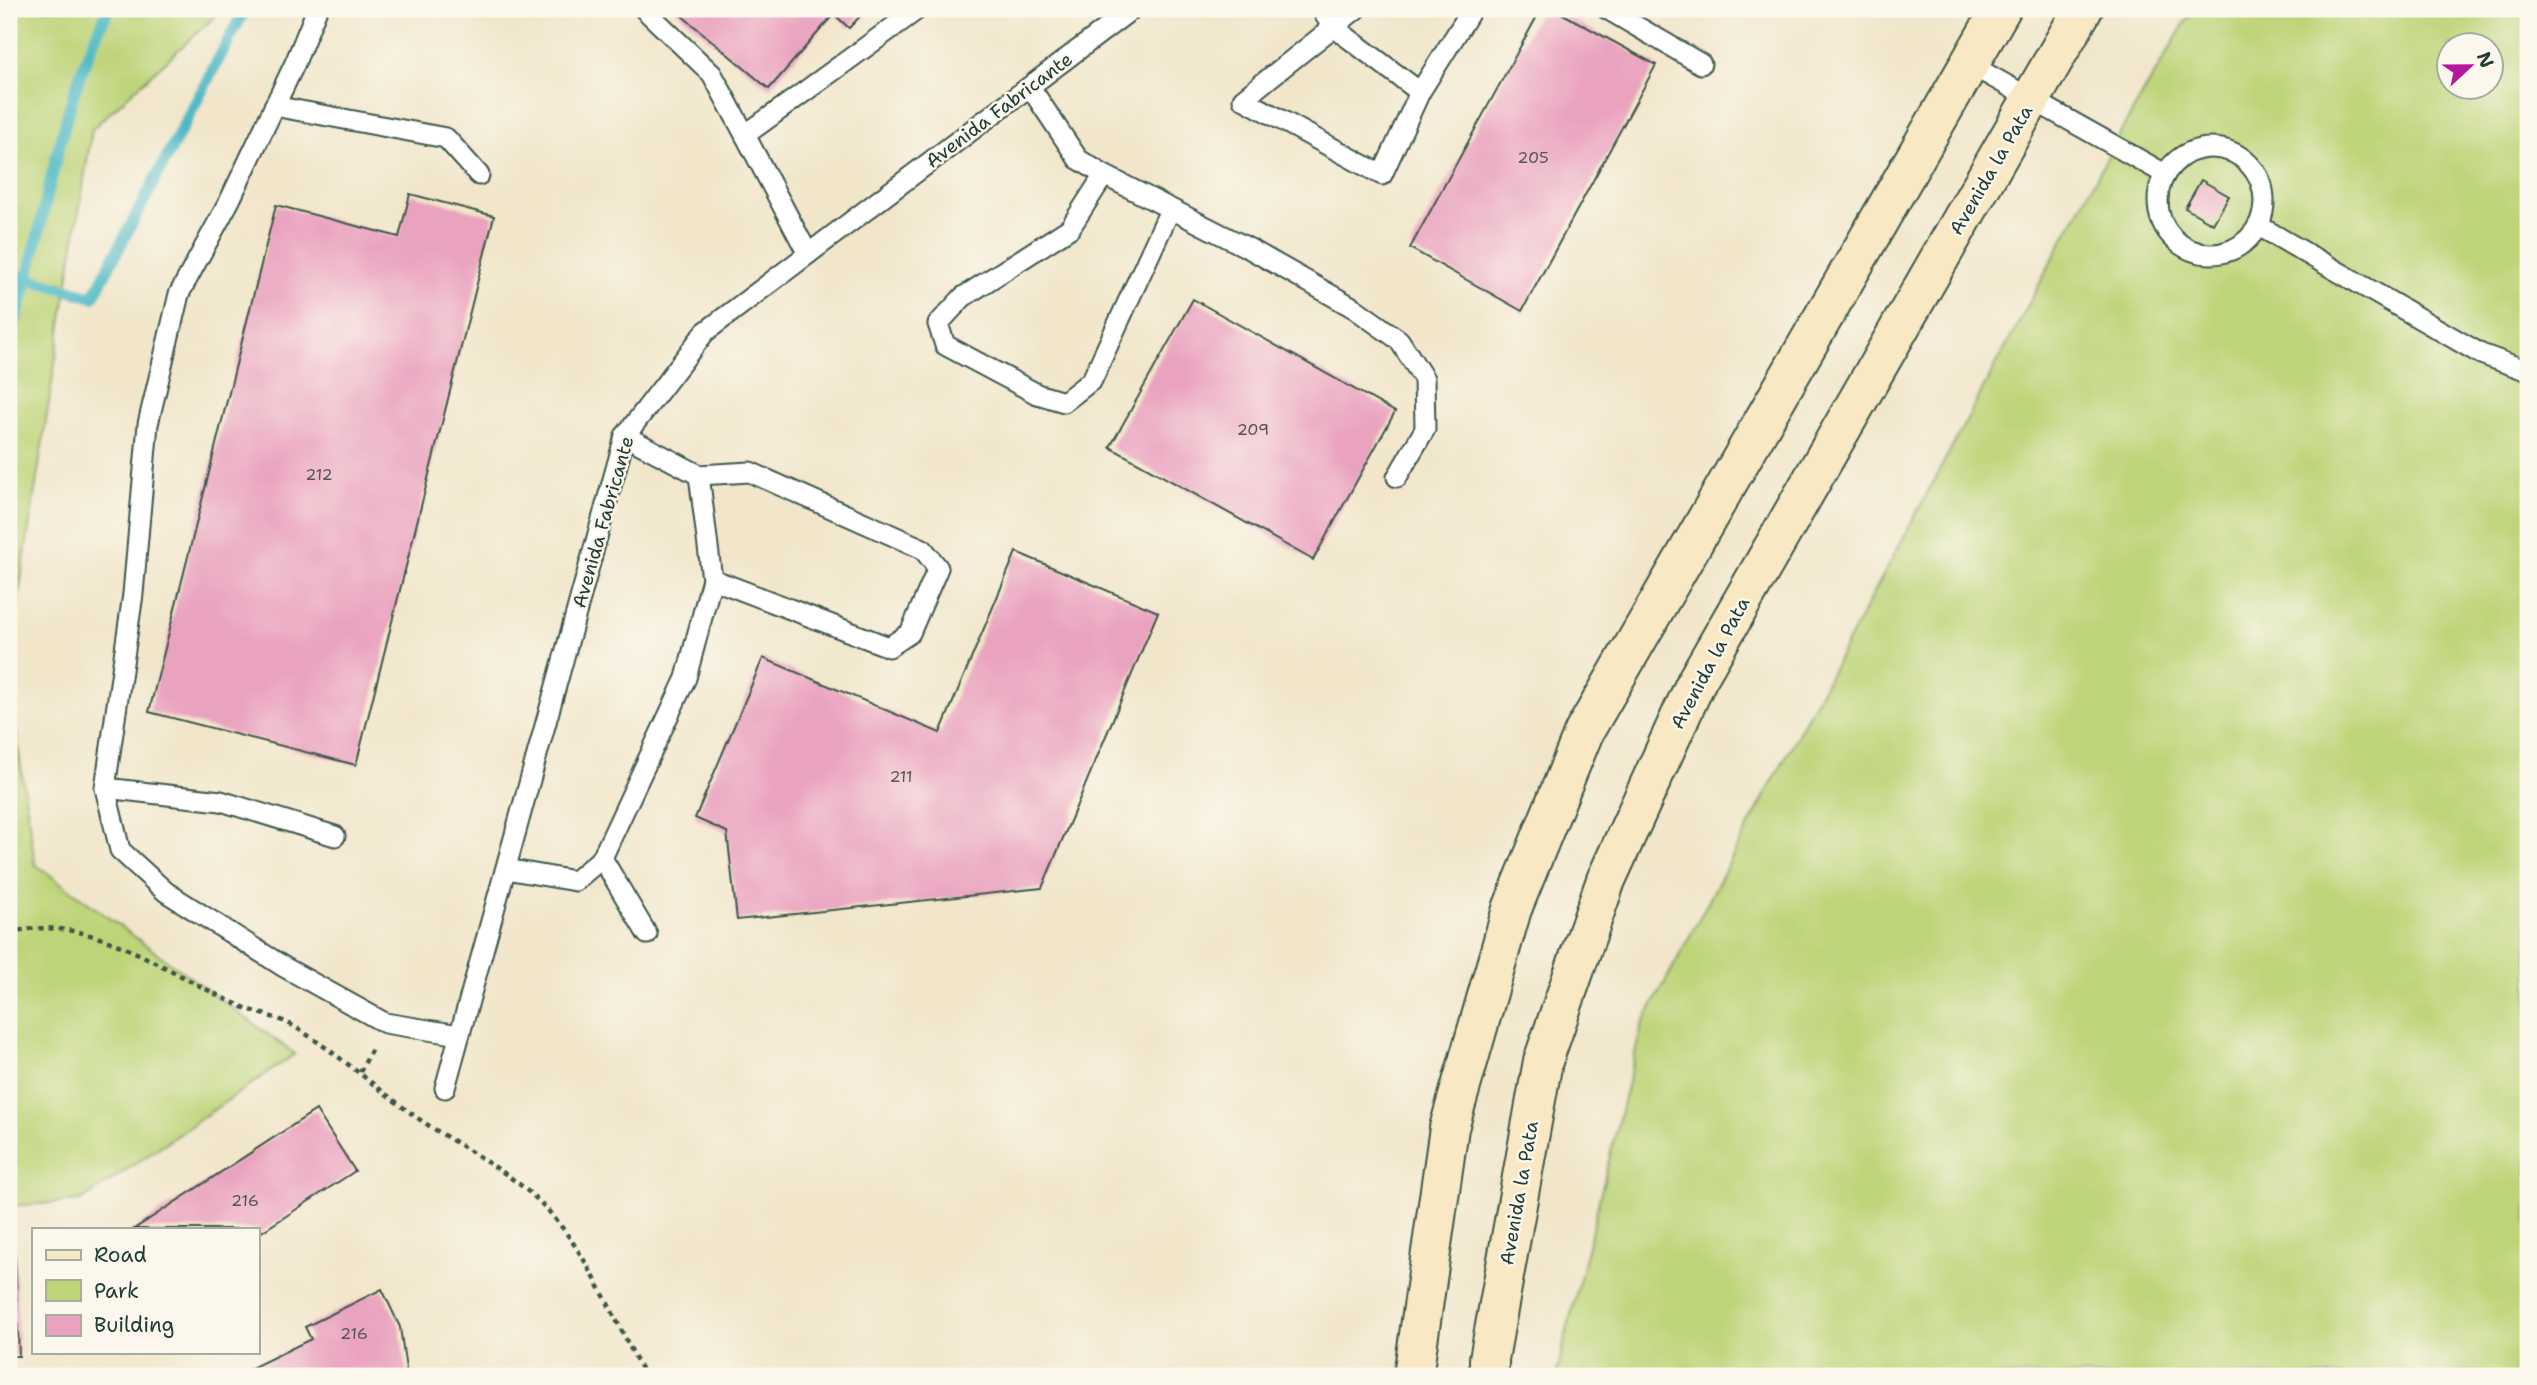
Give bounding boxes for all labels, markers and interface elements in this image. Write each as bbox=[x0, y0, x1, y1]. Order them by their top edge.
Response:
north arrow bbox=[2436, 32, 2506, 102]
street label: Avenida Fabricante bbox=[920, 47, 1078, 173]
text: N bbox=[2471, 48, 2500, 71]
street label: Avenida la Pata bbox=[1944, 100, 2038, 240]
house number: 205 bbox=[1517, 147, 1549, 168]
house number: 209 bbox=[1237, 419, 1269, 440]
street label: Avenida Fabricante bbox=[566, 433, 640, 611]
house number: 212 bbox=[305, 464, 333, 485]
street label: Avenida la Pata bbox=[1665, 592, 1755, 733]
house number: 211 bbox=[889, 766, 913, 787]
street label: Avenida la Pata bbox=[1494, 1119, 1544, 1267]
house number: 216 bbox=[231, 1190, 259, 1211]
legend bbox=[32, 1228, 259, 1354]
text: Road bbox=[94, 1241, 147, 1269]
text: Park bbox=[94, 1277, 139, 1305]
text: Building bbox=[94, 1311, 174, 1339]
house number: 216 bbox=[340, 1323, 368, 1344]

